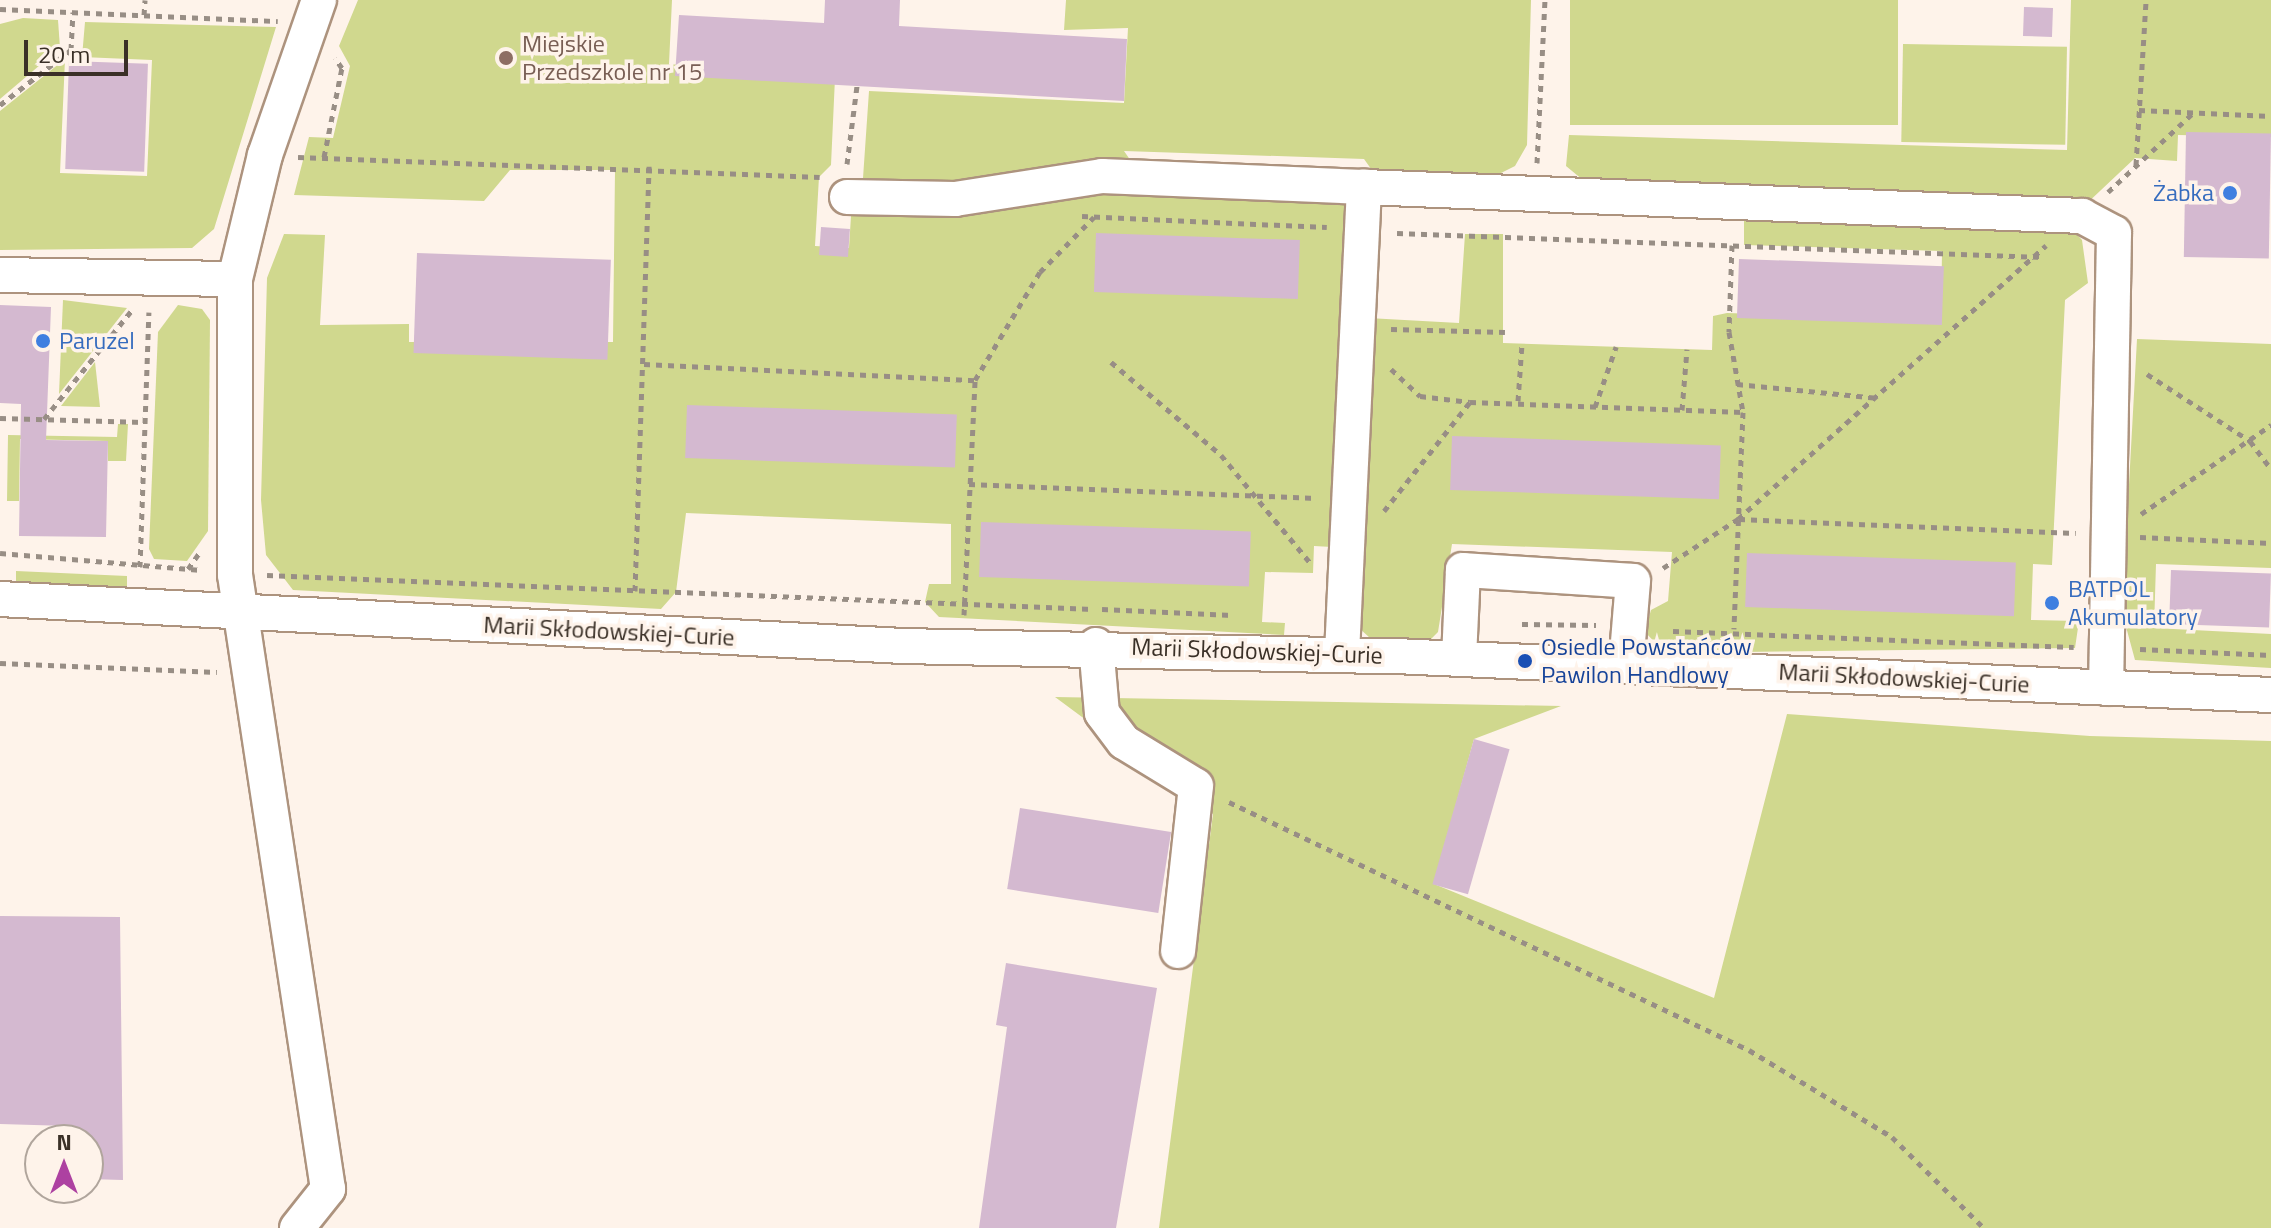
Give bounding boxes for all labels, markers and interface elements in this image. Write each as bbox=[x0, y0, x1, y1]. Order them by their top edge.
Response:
scale bar bbox=[28, 24, 132, 74]
place label: Miejskie Przedszkole nr 15 bbox=[522, 30, 702, 86]
text: 20 m bbox=[38, 36, 90, 72]
marker: Miejskie Przedszkole nr 15 bbox=[497, 49, 515, 67]
place label: Żabka bbox=[2153, 179, 2214, 207]
marker: Żabka bbox=[2221, 184, 2239, 202]
place label: Paruzel bbox=[59, 327, 135, 355]
marker: Paruzel bbox=[34, 332, 52, 350]
place label: BATPOL Akumulatory bbox=[2068, 575, 2198, 631]
marker: BATPOL Akumulatory bbox=[2043, 594, 2061, 612]
street label: Marii Skłodowskiej-Curie bbox=[483, 610, 735, 652]
street label: Marii Skłodowskiej-Curie bbox=[1131, 632, 1383, 670]
place label: Osiedle Powstańców Pawilon Handlowy bbox=[1541, 633, 1752, 689]
marker: Osiedle Powstańców Pawilon Handlowy bbox=[1516, 652, 1534, 670]
street label: Marii Skłodowskiej-Curie bbox=[1778, 657, 2030, 699]
north arrow bbox=[24, 1124, 104, 1204]
text: N bbox=[56, 1125, 72, 1159]

